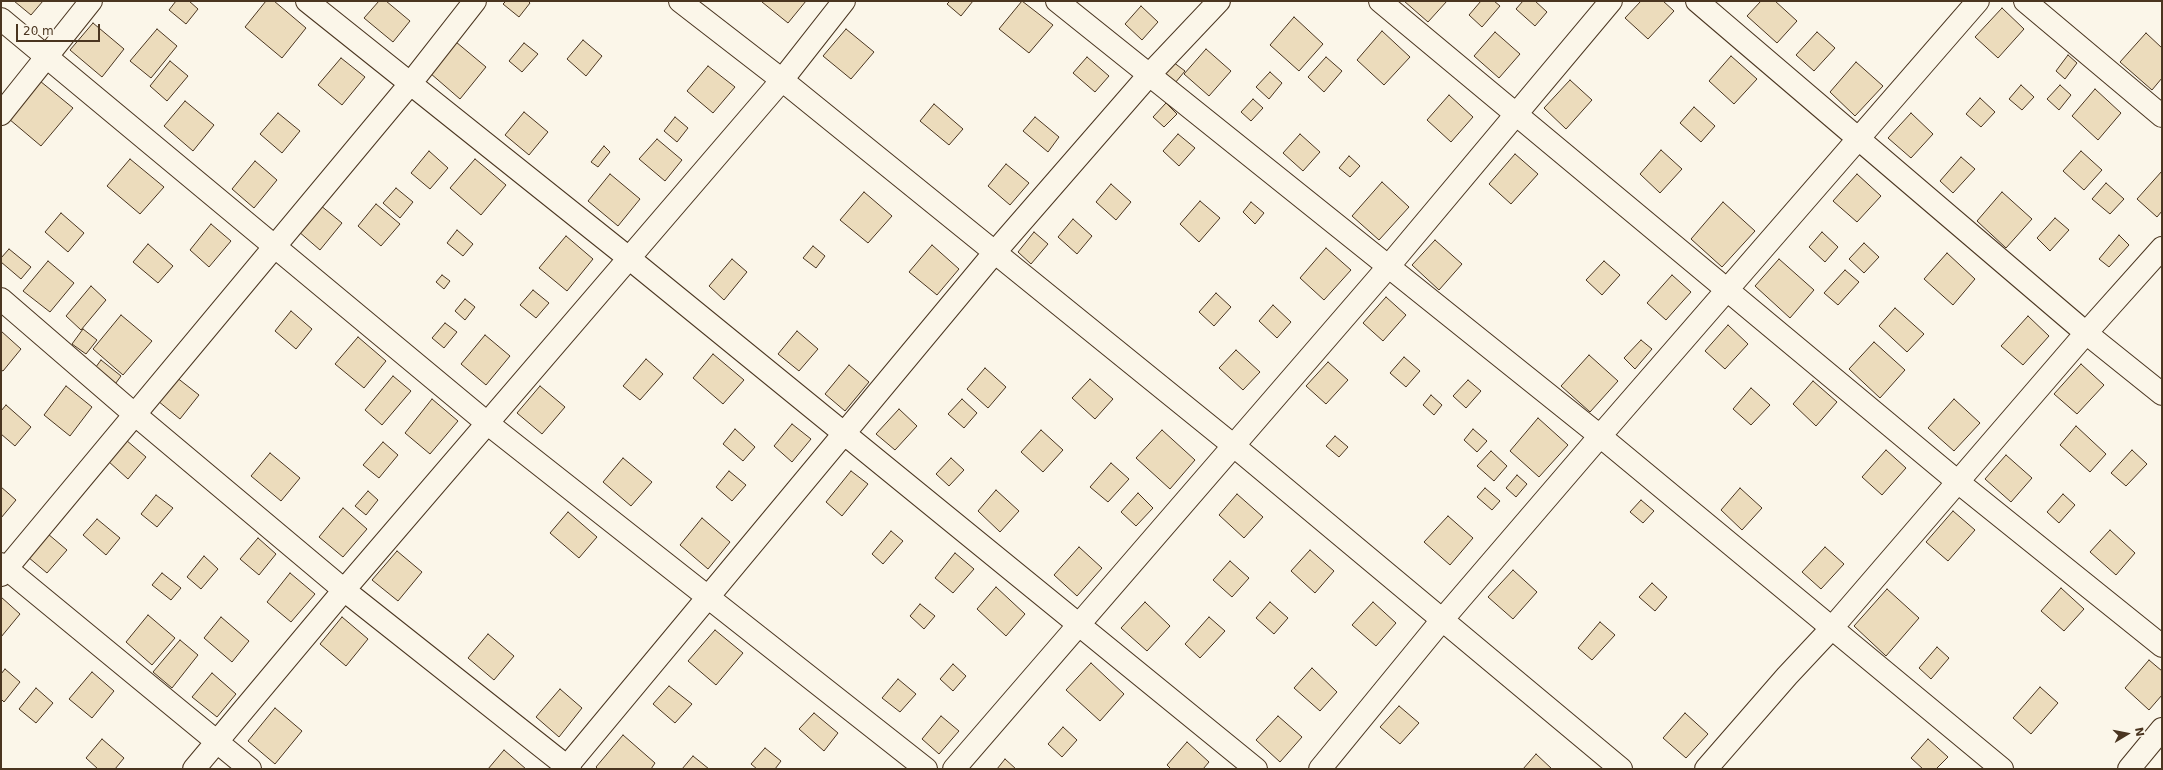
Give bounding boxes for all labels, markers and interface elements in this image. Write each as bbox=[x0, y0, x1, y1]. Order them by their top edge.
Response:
scale bar bbox=[18, 16, 102, 42]
text: 20 m bbox=[23, 24, 54, 38]
north arrow bbox=[2107, 714, 2147, 754]
text: N bbox=[2132, 726, 2147, 737]

